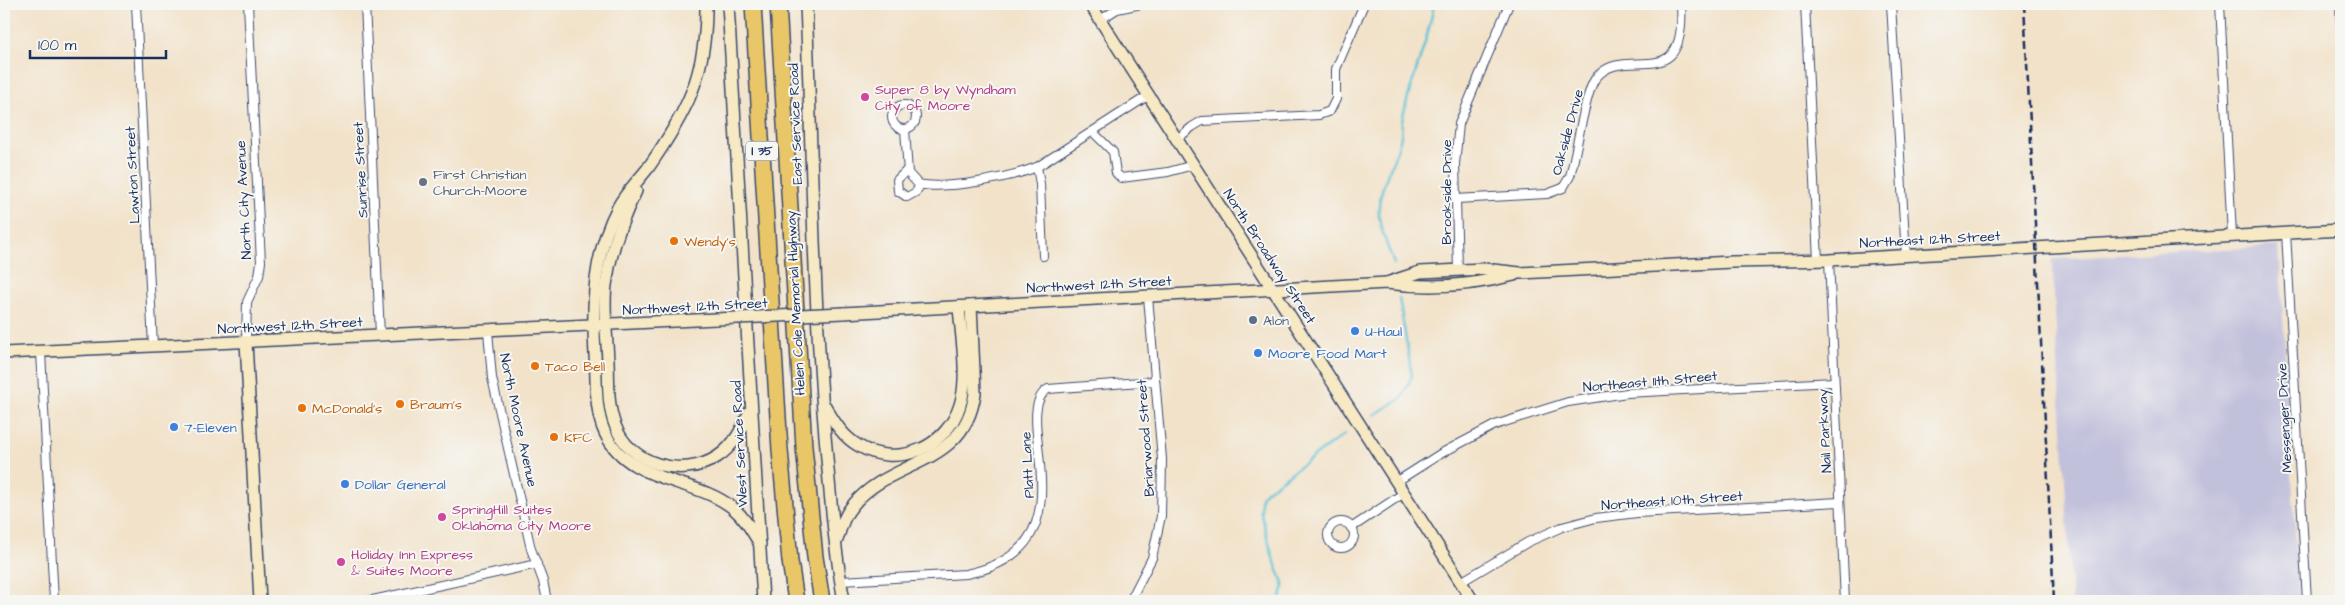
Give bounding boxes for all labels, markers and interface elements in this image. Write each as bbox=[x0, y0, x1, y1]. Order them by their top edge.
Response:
scale bar bbox=[30, 28, 166, 60]
text: 100 m bbox=[38, 35, 77, 56]
street label: East Service Road bbox=[784, 63, 808, 185]
place label: Super 8 by Wyndham City of Moore bbox=[875, 80, 1016, 116]
street label: Oakside Drive bbox=[1547, 87, 1589, 178]
marker: Super 8 by Wyndham City of Moore bbox=[859, 91, 871, 103]
street label: Sunrise Street bbox=[348, 121, 374, 219]
street label: Lawton Street bbox=[120, 125, 146, 224]
street label: Brookside Drive bbox=[1437, 139, 1457, 245]
street label: North City Avenue bbox=[231, 140, 257, 260]
road number: I 35 bbox=[746, 142, 778, 160]
place label: First Christian Church-Moore bbox=[433, 165, 528, 201]
marker: First Christian Church-Moore bbox=[417, 176, 429, 188]
street label: North Broadway Street bbox=[1218, 185, 1321, 328]
street label: Helen Cole Memorial Highway bbox=[781, 210, 811, 396]
street label: Northeast 12th Street bbox=[1859, 226, 2001, 254]
place label: Wendy's bbox=[684, 232, 736, 252]
marker: Wendy's bbox=[668, 235, 680, 247]
street label: Northwest 12th Street bbox=[1026, 271, 1172, 299]
street label: Northwest 12th Street bbox=[622, 293, 768, 321]
place label: Alon bbox=[1263, 311, 1289, 331]
street label: Northwest 12th Street bbox=[217, 312, 363, 340]
marker: Alon bbox=[1247, 314, 1259, 326]
place label: U-Haul bbox=[1365, 322, 1402, 342]
marker: U-Haul bbox=[1349, 325, 1361, 337]
place label: Moore Food Mart bbox=[1268, 344, 1387, 364]
marker: Moore Food Mart bbox=[1252, 347, 1264, 359]
street label: North Moore Avenue bbox=[494, 351, 542, 489]
place label: Taco Bell bbox=[545, 357, 605, 377]
marker: Taco Bell bbox=[529, 360, 541, 372]
street label: Messenger Drive bbox=[2272, 362, 2298, 473]
street label: Northeast 11th Street bbox=[1582, 366, 1718, 398]
street label: Briarwood Street bbox=[1132, 378, 1160, 497]
street label: West Service Road bbox=[727, 380, 753, 508]
street label: Nail Parkway bbox=[1813, 388, 1837, 474]
place label: Braum's bbox=[410, 395, 462, 415]
marker: Braum's bbox=[394, 398, 406, 410]
place label: McDonald's bbox=[312, 399, 382, 419]
marker: McDonald's bbox=[296, 402, 308, 414]
place label: 7-Eleven bbox=[184, 418, 237, 438]
marker: 7-Eleven bbox=[168, 421, 180, 433]
place label: KFC bbox=[564, 428, 592, 448]
marker: KFC bbox=[548, 431, 560, 443]
street label: Platt Lane bbox=[1016, 431, 1040, 499]
place label: Dollar General bbox=[355, 475, 446, 495]
marker: Dollar General bbox=[339, 478, 351, 490]
street label: Northeast 10th Street bbox=[1601, 486, 1744, 516]
place label: SpringHill Suites Oklahoma City Moore bbox=[452, 500, 592, 536]
marker: SpringHill Suites Oklahoma City Moore bbox=[436, 511, 448, 523]
place label: Holiday Inn Express & Suites Moore bbox=[351, 545, 473, 581]
marker: Holiday Inn Express & Suites Moore bbox=[335, 556, 347, 568]

